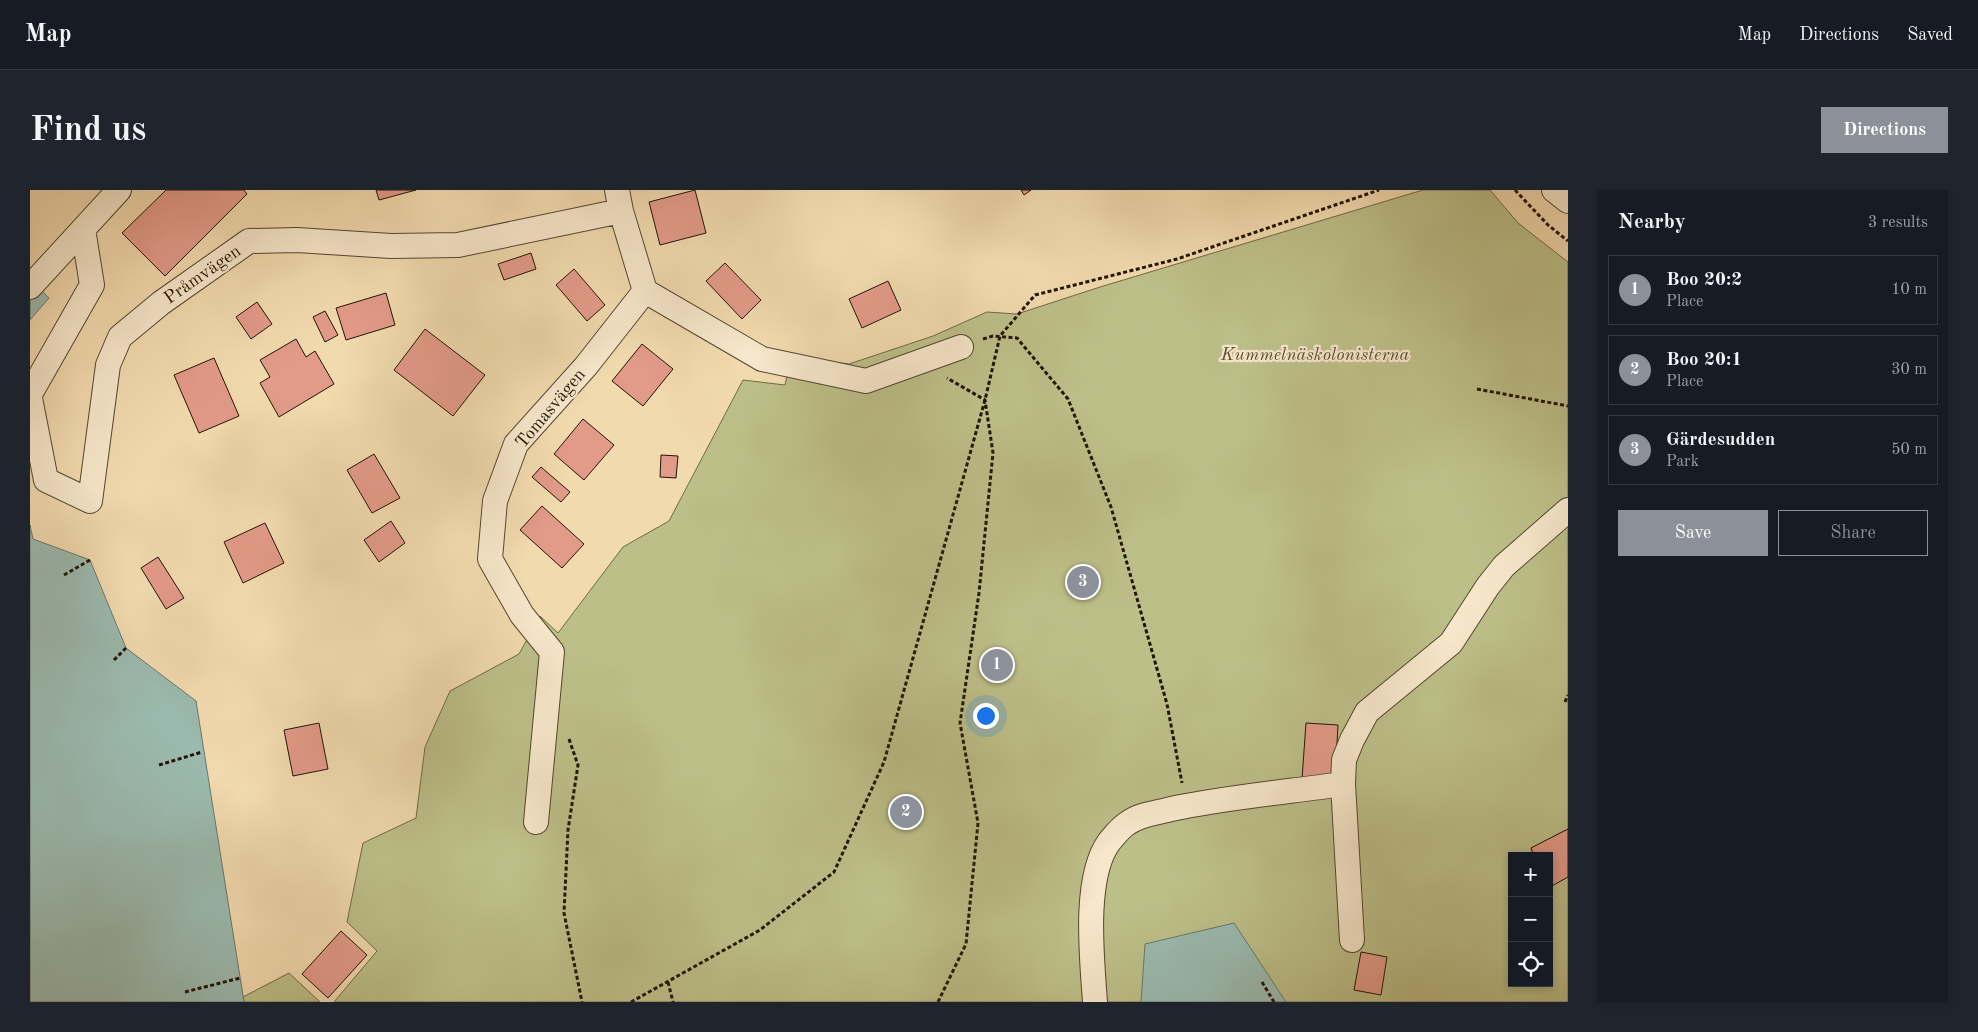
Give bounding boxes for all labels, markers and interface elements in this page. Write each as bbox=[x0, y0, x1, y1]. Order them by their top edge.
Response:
text: Map bbox=[25, 23, 72, 47]
text: Map bbox=[1738, 26, 1771, 44]
text: Directions bbox=[1799, 26, 1879, 44]
text: Saved bbox=[1907, 26, 1953, 44]
button: Directions bbox=[1821, 107, 1948, 153]
text: Find us bbox=[30, 113, 146, 148]
text: Nearby bbox=[1618, 212, 1686, 233]
text: 3 results bbox=[1868, 215, 1928, 231]
street label: Pråmvägen bbox=[161, 242, 244, 308]
text: Boo 20:2 bbox=[1666, 271, 1742, 290]
text: 1 bbox=[1630, 282, 1640, 298]
text: 10 m bbox=[1891, 282, 1927, 298]
text: Place bbox=[1666, 294, 1703, 310]
park label: Kummelnäskolonisterna bbox=[1220, 346, 1410, 364]
text: Boo 20:1 bbox=[1666, 351, 1742, 370]
text: 2 bbox=[1630, 362, 1640, 378]
text: 30 m bbox=[1891, 362, 1927, 378]
street label: Tomasvägen bbox=[512, 365, 589, 452]
text: Place bbox=[1666, 374, 1703, 390]
text: Gärdesudden bbox=[1666, 431, 1775, 450]
text: 3 bbox=[1630, 442, 1640, 458]
text: 50 m bbox=[1891, 442, 1927, 458]
text: Park bbox=[1666, 454, 1699, 470]
button: Save bbox=[1618, 510, 1768, 556]
button: Share bbox=[1778, 510, 1928, 556]
pin: 3 bbox=[1067, 563, 1099, 601]
pin: 1 bbox=[981, 646, 1013, 684]
your location bbox=[973, 703, 999, 729]
pin: 2 bbox=[890, 793, 922, 831]
map controls bbox=[1508, 852, 1553, 987]
button: + bbox=[1508, 852, 1553, 897]
button: − bbox=[1508, 897, 1553, 942]
button: locate bbox=[1508, 942, 1553, 987]

